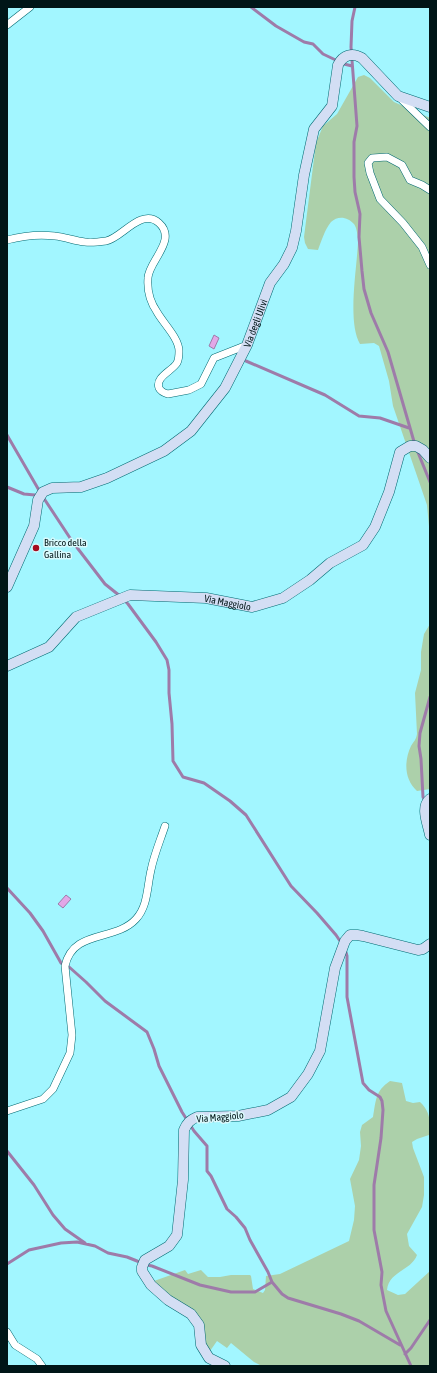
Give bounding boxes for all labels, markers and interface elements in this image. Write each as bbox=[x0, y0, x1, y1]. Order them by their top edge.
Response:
street label: Via degli Ulivi bbox=[241, 297, 269, 349]
place label: Bricco della Gallina bbox=[44, 537, 87, 560]
marker: Bricco della Gallina bbox=[31, 543, 41, 553]
street label: Via Maggiolo bbox=[203, 592, 252, 612]
street label: Via Maggiolo bbox=[196, 1109, 244, 1125]

